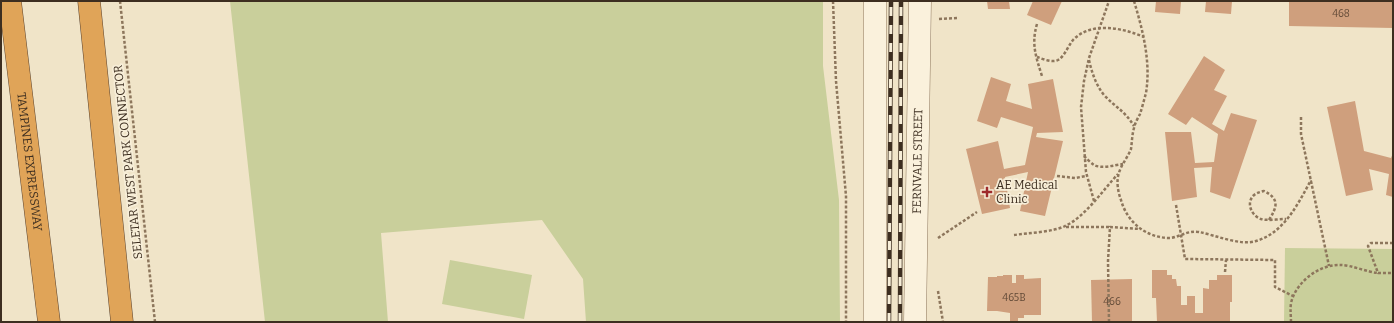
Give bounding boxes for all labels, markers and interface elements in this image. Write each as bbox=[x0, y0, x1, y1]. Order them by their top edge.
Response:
house number: 468 bbox=[1332, 8, 1350, 20]
street label: SELETAR WEST PARK CONNECTOR bbox=[111, 64, 145, 260]
street label: TAMPINES EXPRESSWAY bbox=[14, 92, 45, 232]
street label: FERNVALE STREET bbox=[910, 108, 925, 214]
place label: AE Medical Clinic bbox=[996, 178, 1058, 206]
marker: AE Medical Clinic bbox=[981, 186, 993, 198]
house number: 465B bbox=[1002, 292, 1026, 304]
house number: 466 bbox=[1103, 296, 1121, 308]

